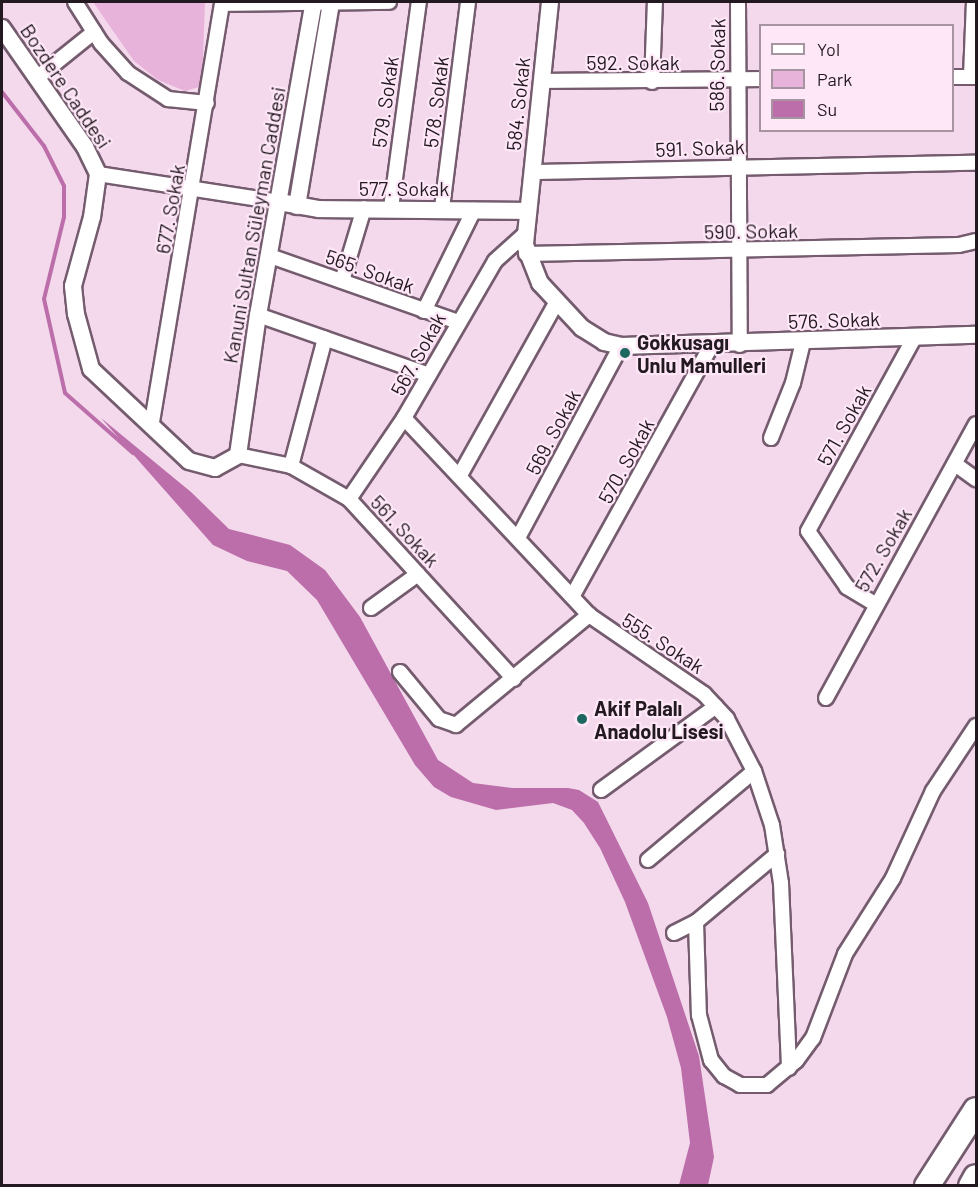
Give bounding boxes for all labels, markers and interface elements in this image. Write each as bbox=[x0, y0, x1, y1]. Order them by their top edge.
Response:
street label: 586. Sokak bbox=[704, 18, 730, 112]
street label: Bozdere Caddesi bbox=[16, 19, 116, 153]
legend bbox=[759, 24, 954, 132]
text: Yol bbox=[817, 38, 840, 60]
street label: 592. Sokak bbox=[586, 50, 680, 74]
street label: 579. Sokak bbox=[367, 55, 403, 149]
street label: 578. Sokak bbox=[418, 55, 454, 149]
street label: 584. Sokak bbox=[501, 56, 535, 152]
text: Park bbox=[817, 68, 852, 90]
street label: Kanuni Sultan Süleyman Caddesi bbox=[218, 85, 290, 365]
text: Su bbox=[817, 98, 837, 120]
street label: 591. Sokak bbox=[655, 134, 745, 162]
street label: 677. Sokak bbox=[150, 162, 190, 256]
street label: 577. Sokak bbox=[359, 176, 449, 200]
street label: 590. Sokak bbox=[704, 218, 798, 244]
street label: 565. Sokak bbox=[322, 244, 418, 298]
street label: 576. Sokak bbox=[787, 306, 881, 334]
street label: 567. Sokak bbox=[385, 308, 451, 400]
place label: Gokkusagı Unlu Mamulleri bbox=[637, 330, 766, 377]
marker: Gokkusagı Unlu Mamulleri bbox=[618, 346, 632, 360]
street label: 571. Sokak bbox=[812, 380, 876, 470]
street label: 569. Sokak bbox=[521, 385, 585, 479]
street label: 570. Sokak bbox=[593, 414, 659, 508]
street label: 561. Sokak bbox=[366, 490, 444, 572]
street label: 572. Sokak bbox=[849, 504, 917, 596]
street label: 555. Sokak bbox=[617, 608, 709, 678]
place label: Akif Palalı Anadolu Lisesi bbox=[594, 696, 724, 743]
marker: Akif Palalı Anadolu Lisesi bbox=[575, 712, 589, 726]

